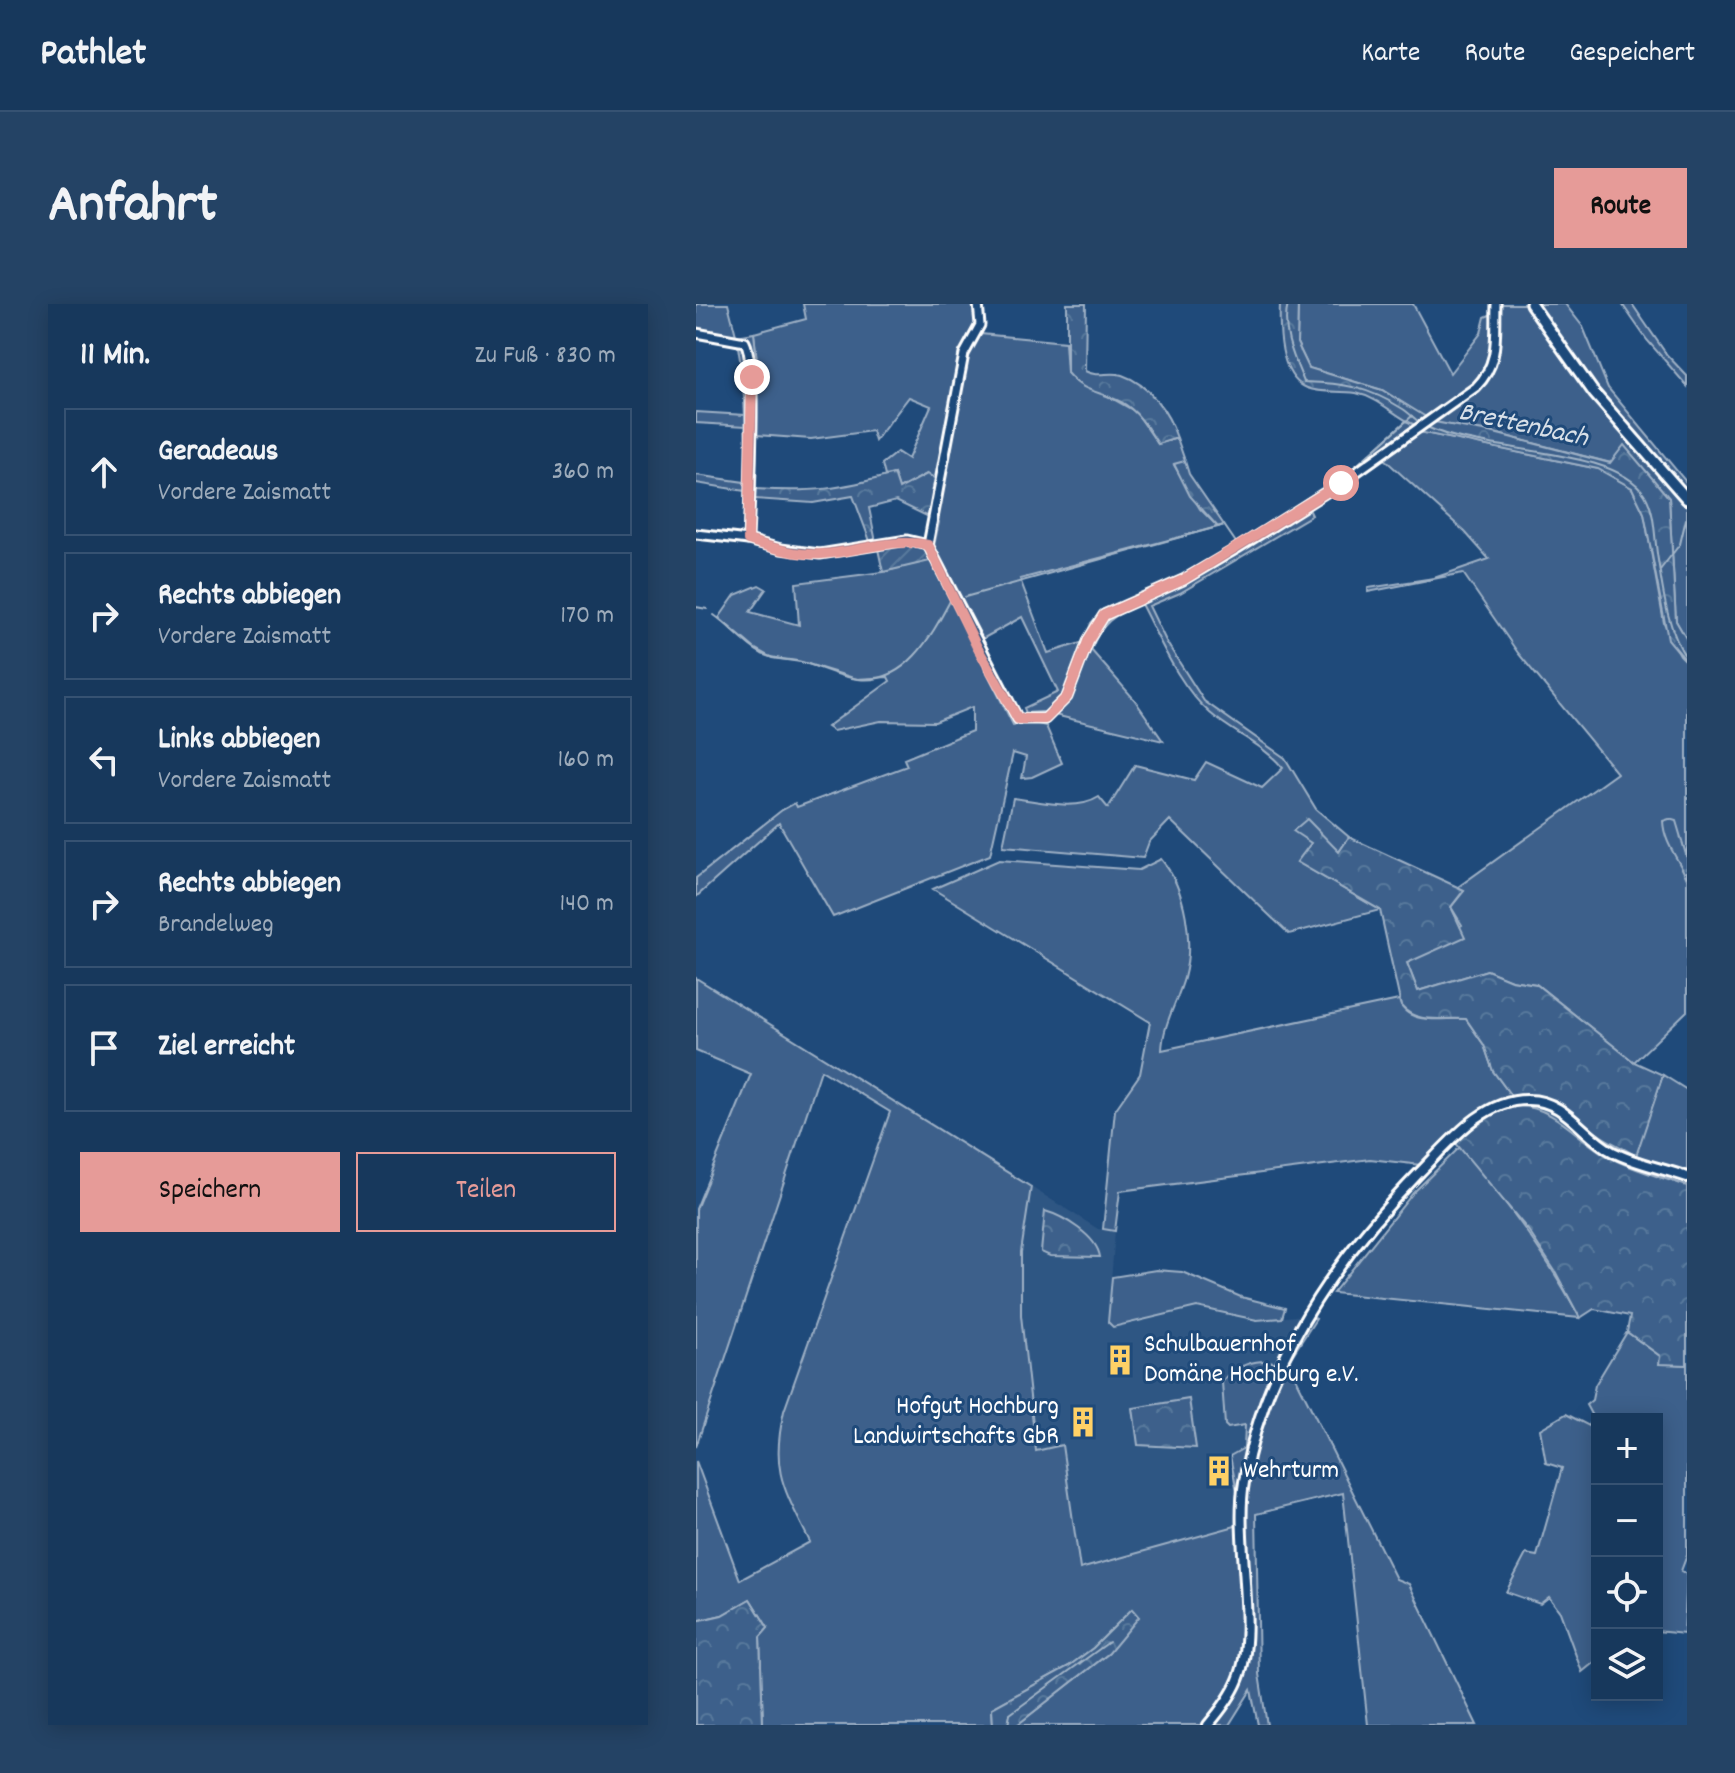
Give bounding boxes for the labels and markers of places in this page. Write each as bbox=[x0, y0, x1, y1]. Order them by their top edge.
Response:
place label: Schulbauernhof Domäne Hochburg e.V. bbox=[1144, 1327, 1359, 1394]
building icon: Schulbauernhof Domäne Hochburg e.V. bbox=[1103, 1343, 1137, 1377]
place label: Hofgut Hochburg Landwirtschafts GbR bbox=[853, 1389, 1059, 1456]
building icon: Hofgut Hochburg Landwirtschafts GbR bbox=[1066, 1405, 1100, 1439]
place label: Wehrturm bbox=[1243, 1453, 1339, 1490]
building icon: Wehrturm bbox=[1202, 1454, 1236, 1488]

